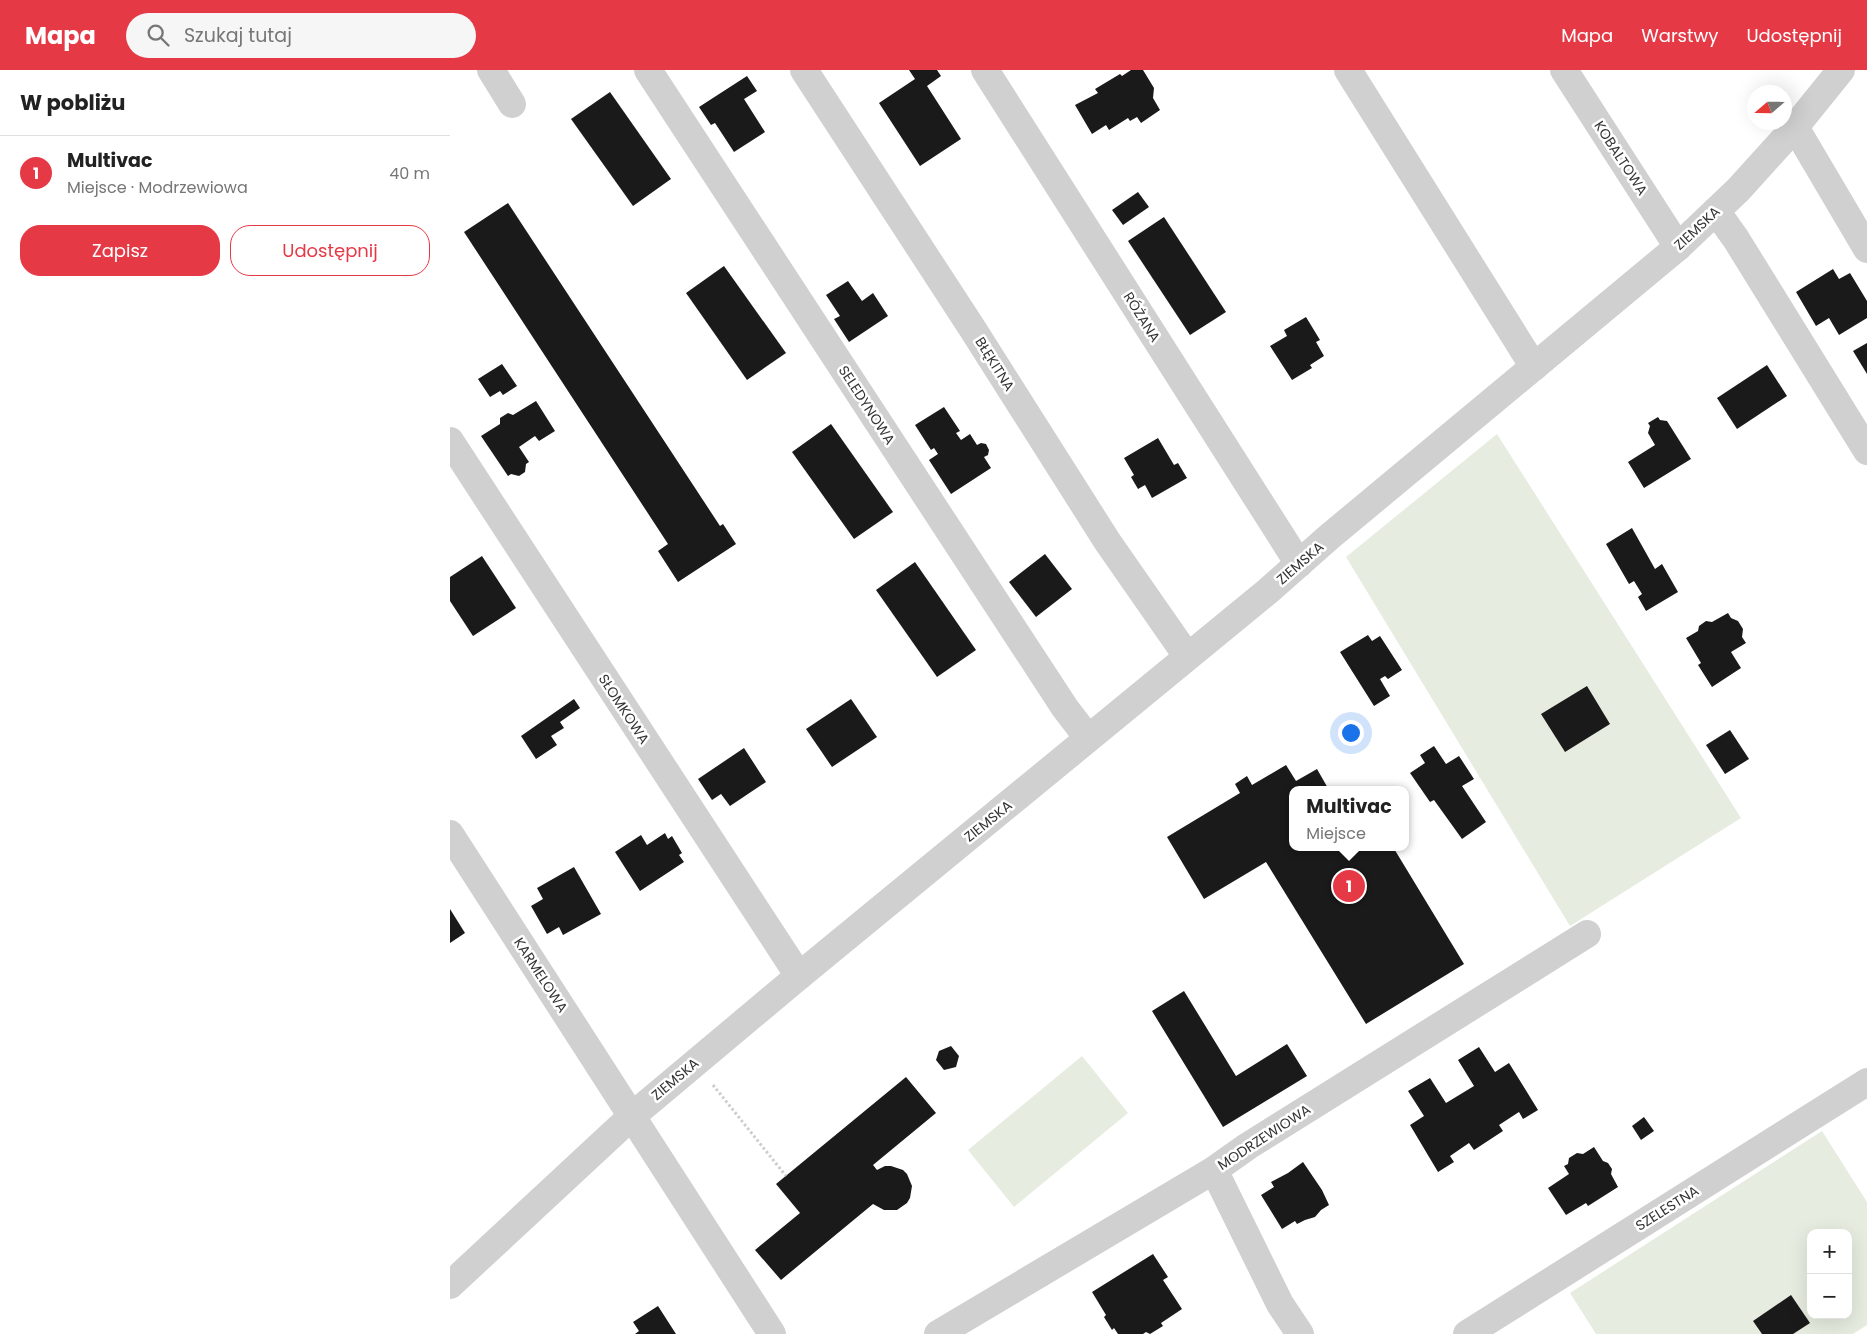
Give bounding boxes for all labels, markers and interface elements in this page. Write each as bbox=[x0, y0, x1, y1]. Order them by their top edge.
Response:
search box bbox=[126, 13, 476, 58]
text: Mapa bbox=[25, 19, 96, 52]
icon: search bbox=[144, 21, 172, 49]
text: Szukaj tutaj bbox=[184, 22, 292, 49]
text: Mapa bbox=[1561, 23, 1613, 48]
text: Warstwy bbox=[1641, 23, 1718, 48]
text: Udostępnij bbox=[1746, 23, 1842, 48]
north arrow bbox=[1747, 85, 1792, 130]
text: W pobliżu bbox=[20, 88, 125, 117]
street label: KOBALTOWA bbox=[1589, 117, 1653, 199]
text: Multivac bbox=[67, 147, 152, 174]
text: 1 bbox=[33, 162, 39, 185]
text: 40 m bbox=[389, 162, 430, 185]
text: Miejsce · Modrzewiowa bbox=[67, 176, 248, 199]
street label: ZIEMSKA bbox=[1670, 201, 1724, 255]
button: Zapisz bbox=[20, 225, 220, 276]
button: Udostępnij bbox=[230, 225, 430, 276]
street label: RÓŻANA bbox=[1119, 288, 1165, 346]
street label: BŁĘKITNA bbox=[970, 333, 1020, 395]
street label: SELEDYNOWA bbox=[834, 362, 900, 448]
street label: ZIEMSKA bbox=[1272, 537, 1328, 589]
street label: SŁOMKOWA bbox=[594, 670, 654, 748]
your location bbox=[1338, 720, 1364, 746]
popup bbox=[1289, 786, 1409, 851]
text: Multivac bbox=[1306, 793, 1392, 820]
street label: ZIEMSKA bbox=[960, 796, 1016, 846]
text: Miejsce bbox=[1306, 822, 1366, 845]
pin: 1 bbox=[1333, 867, 1365, 905]
street label: KARMELOWA bbox=[509, 934, 573, 1016]
street label: ZIEMSKA bbox=[647, 1053, 703, 1105]
street label: MODRZEWIOWA bbox=[1214, 1099, 1314, 1175]
street label: SZELESTNA bbox=[1631, 1181, 1703, 1235]
map controls bbox=[1807, 1229, 1852, 1319]
button: + bbox=[1807, 1229, 1852, 1274]
button: − bbox=[1807, 1274, 1852, 1319]

